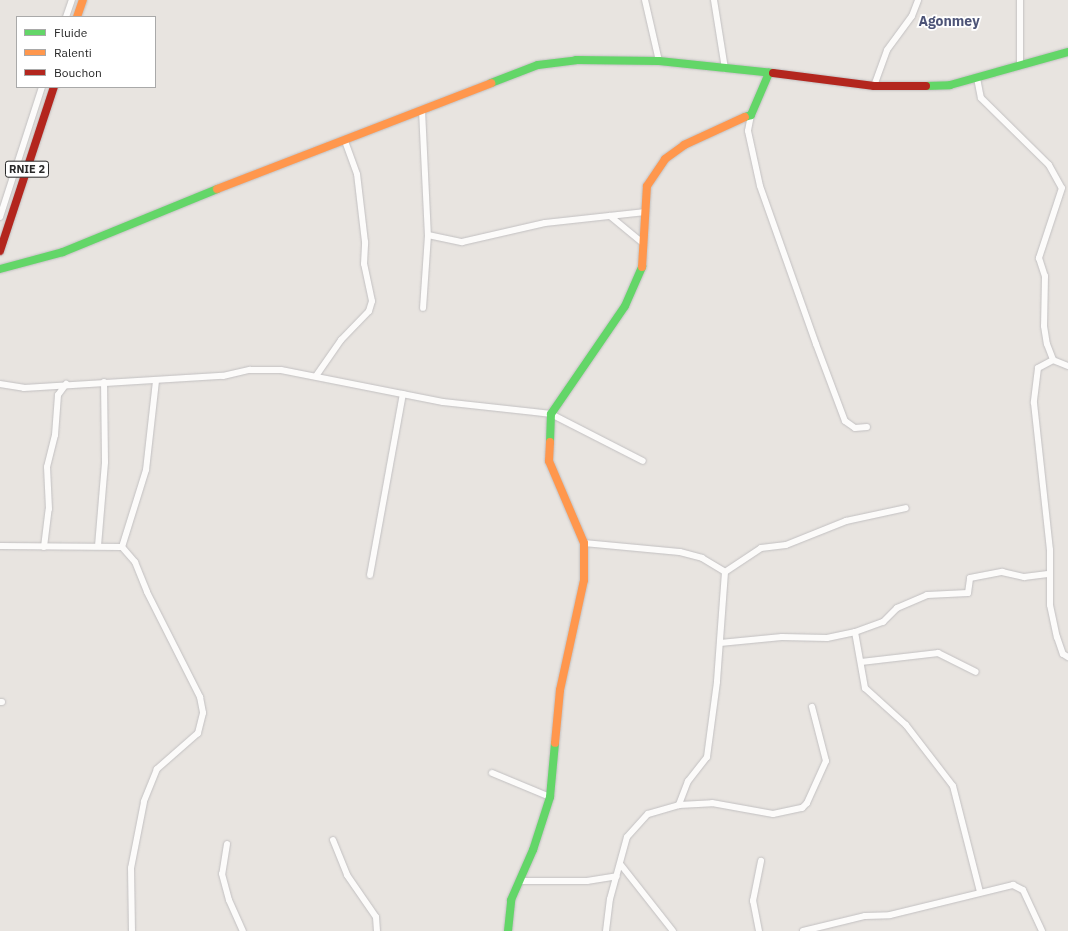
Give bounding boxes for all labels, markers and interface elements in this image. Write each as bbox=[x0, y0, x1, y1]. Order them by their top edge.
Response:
district label: Agonmey bbox=[918, 13, 980, 29]
legend bbox=[16, 16, 156, 88]
text: Fluide bbox=[54, 25, 87, 40]
text: Ralenti bbox=[54, 45, 92, 60]
text: Bouchon bbox=[54, 65, 102, 80]
road number: RNIE 2 bbox=[4, 160, 50, 178]

